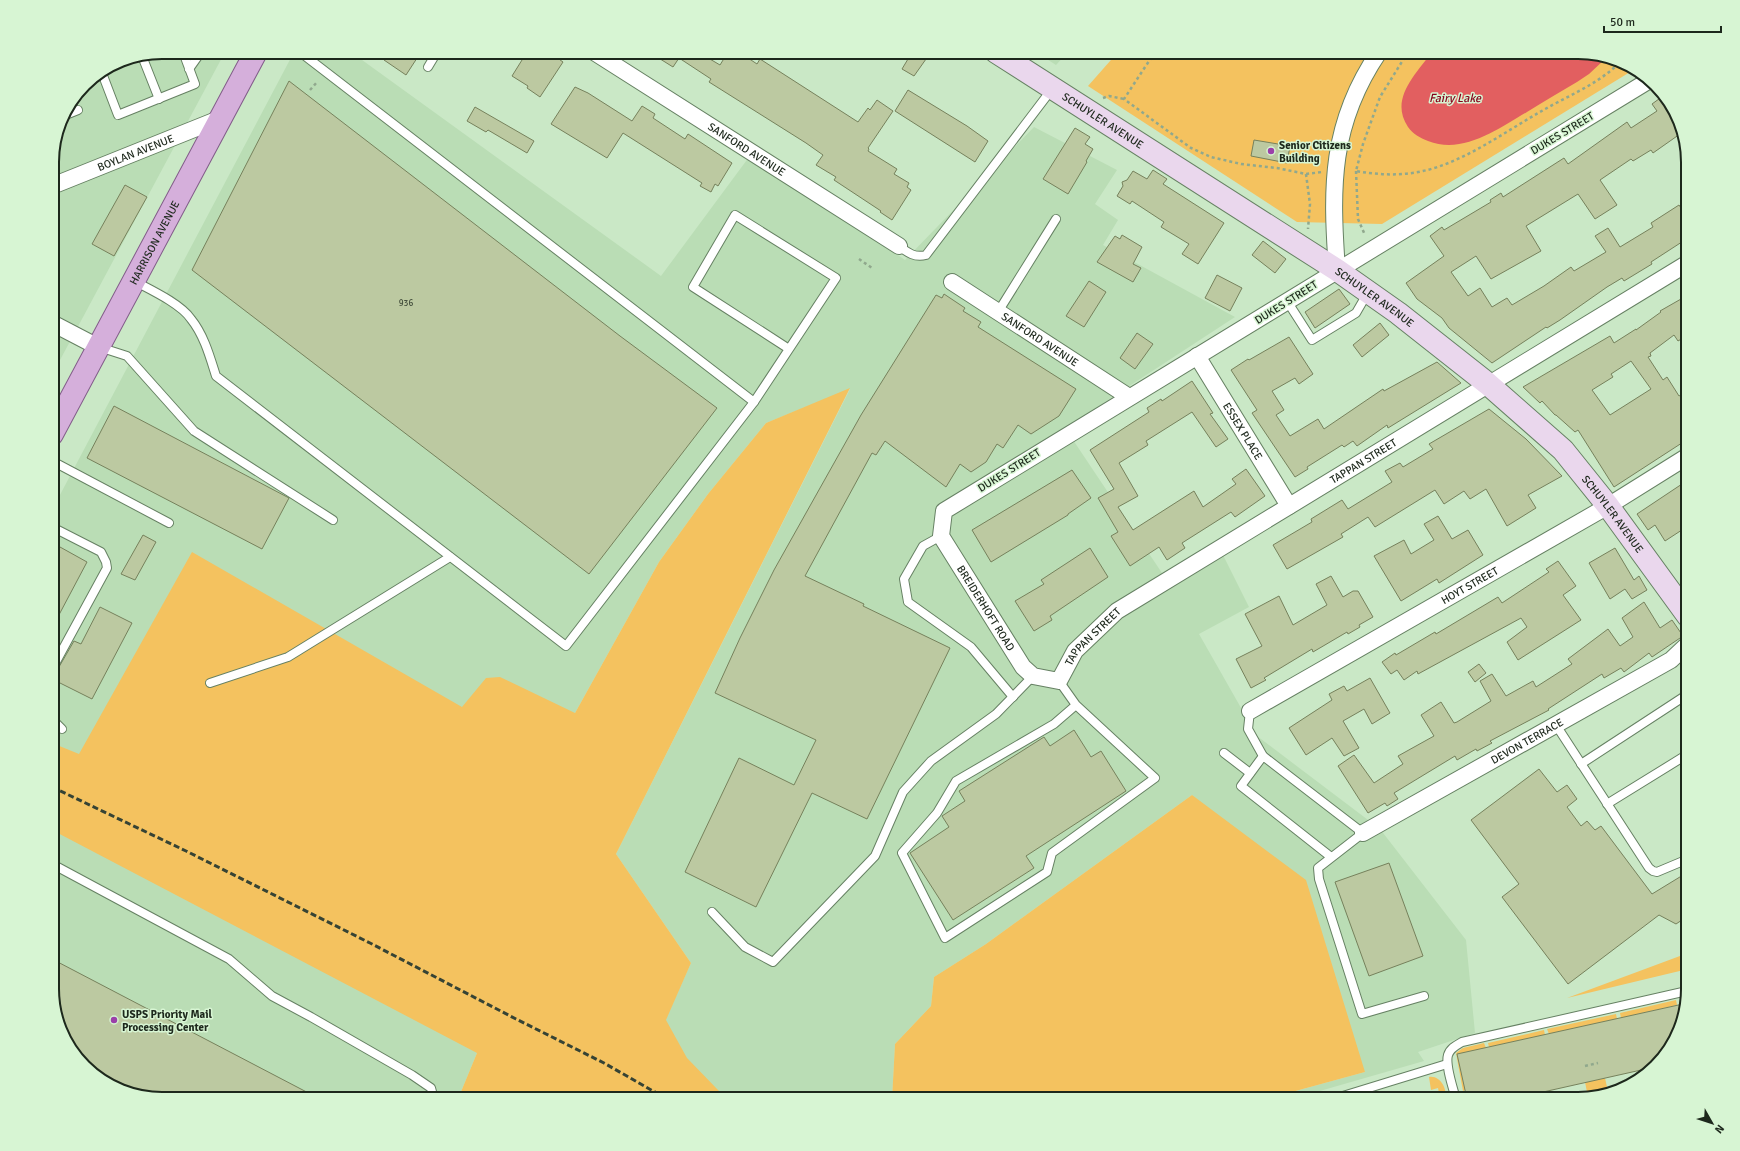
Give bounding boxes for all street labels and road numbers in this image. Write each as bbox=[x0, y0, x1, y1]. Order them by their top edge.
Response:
street label: SCHUYLER AVENUE bbox=[1060, 90, 1146, 152]
street label: DUKES STREET bbox=[1528, 109, 1597, 157]
street label: SANFORD AVENUE bbox=[705, 120, 788, 179]
street label: BOYLAN AVENUE bbox=[96, 132, 176, 174]
street label: HARRISON AVENUE bbox=[127, 198, 182, 287]
street label: SCHUYLER AVENUE bbox=[1332, 265, 1416, 330]
street label: DUKES STREET bbox=[1252, 278, 1321, 327]
street label: SANFORD AVENUE bbox=[999, 310, 1081, 369]
street label: ESSEX PLACE bbox=[1220, 400, 1265, 462]
street label: TAPPAN STREET bbox=[1328, 436, 1400, 487]
street label: DUKES STREET bbox=[975, 446, 1044, 495]
street label: SCHUYLER AVENUE bbox=[1579, 473, 1646, 556]
street label: BREIDERHOFT ROAD bbox=[954, 563, 1017, 653]
street label: HOYT STREET bbox=[1439, 564, 1501, 607]
street label: TAPPAN STREET bbox=[1062, 605, 1124, 668]
street label: DEVON TERRACE bbox=[1489, 716, 1566, 767]

